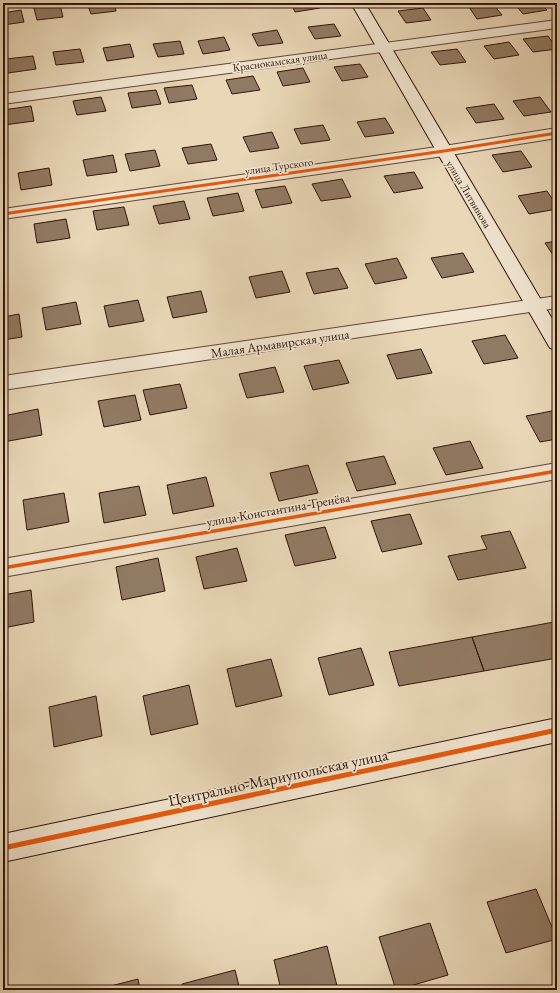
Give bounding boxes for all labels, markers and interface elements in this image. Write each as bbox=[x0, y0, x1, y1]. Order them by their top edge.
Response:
street label: Краснокамская улица bbox=[232, 47, 329, 75]
street label: улица Турского bbox=[244, 154, 315, 178]
street label: улица Литвинова bbox=[443, 158, 495, 231]
street label: Малая Армавирская улица bbox=[210, 325, 351, 362]
street label: улица Константина Тренёва bbox=[205, 488, 352, 531]
street label: Центрально-Мариупольская улица bbox=[166, 744, 391, 811]

